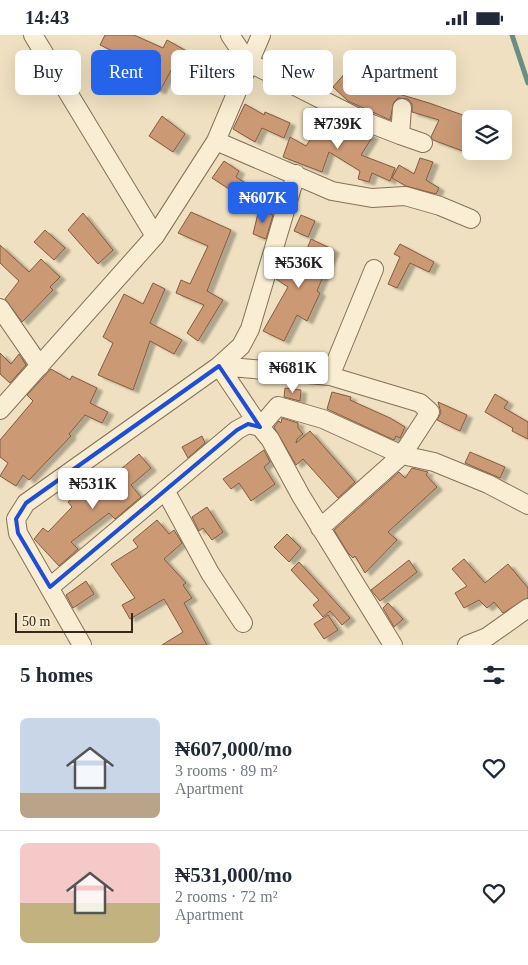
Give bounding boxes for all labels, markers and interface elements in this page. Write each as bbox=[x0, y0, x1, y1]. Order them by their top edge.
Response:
text: 14:43 bbox=[25, 7, 69, 28]
chip: Buy bbox=[15, 50, 81, 95]
chip: Rent bbox=[91, 50, 161, 95]
chip: Filters bbox=[171, 50, 253, 95]
chip: New bbox=[263, 50, 333, 95]
chip: Apartment bbox=[343, 50, 456, 95]
pin: ₦739K bbox=[303, 107, 373, 150]
map controls bbox=[462, 110, 512, 160]
button: layers bbox=[462, 110, 512, 160]
text: ₦739K bbox=[314, 115, 362, 132]
pin: ₦607K bbox=[228, 181, 298, 224]
text: ₦607K bbox=[239, 189, 287, 206]
pin: ₦536K bbox=[264, 247, 334, 289]
text: ₦536K bbox=[275, 254, 323, 271]
pin: ₦681K bbox=[258, 351, 328, 394]
text: ₦681K bbox=[269, 359, 317, 376]
pin: ₦531K bbox=[58, 467, 128, 510]
text: ₦531K bbox=[69, 475, 117, 492]
scale bar bbox=[15, 610, 132, 633]
text: 50 m bbox=[22, 614, 50, 629]
icon: filters bbox=[480, 661, 508, 689]
text: 5 homes bbox=[20, 663, 93, 687]
text: ₦607,000/mo bbox=[175, 737, 292, 761]
icon: home bbox=[60, 738, 120, 798]
icon: heart bbox=[480, 754, 508, 782]
text: 3 rooms · 89 m² bbox=[175, 762, 278, 779]
text: Apartment bbox=[175, 780, 243, 797]
icon: home bbox=[60, 863, 120, 923]
text: ₦531,000/mo bbox=[175, 863, 292, 887]
icon: heart bbox=[480, 879, 508, 907]
text: 2 rooms · 72 m² bbox=[175, 888, 278, 905]
text: Apartment bbox=[175, 906, 243, 923]

